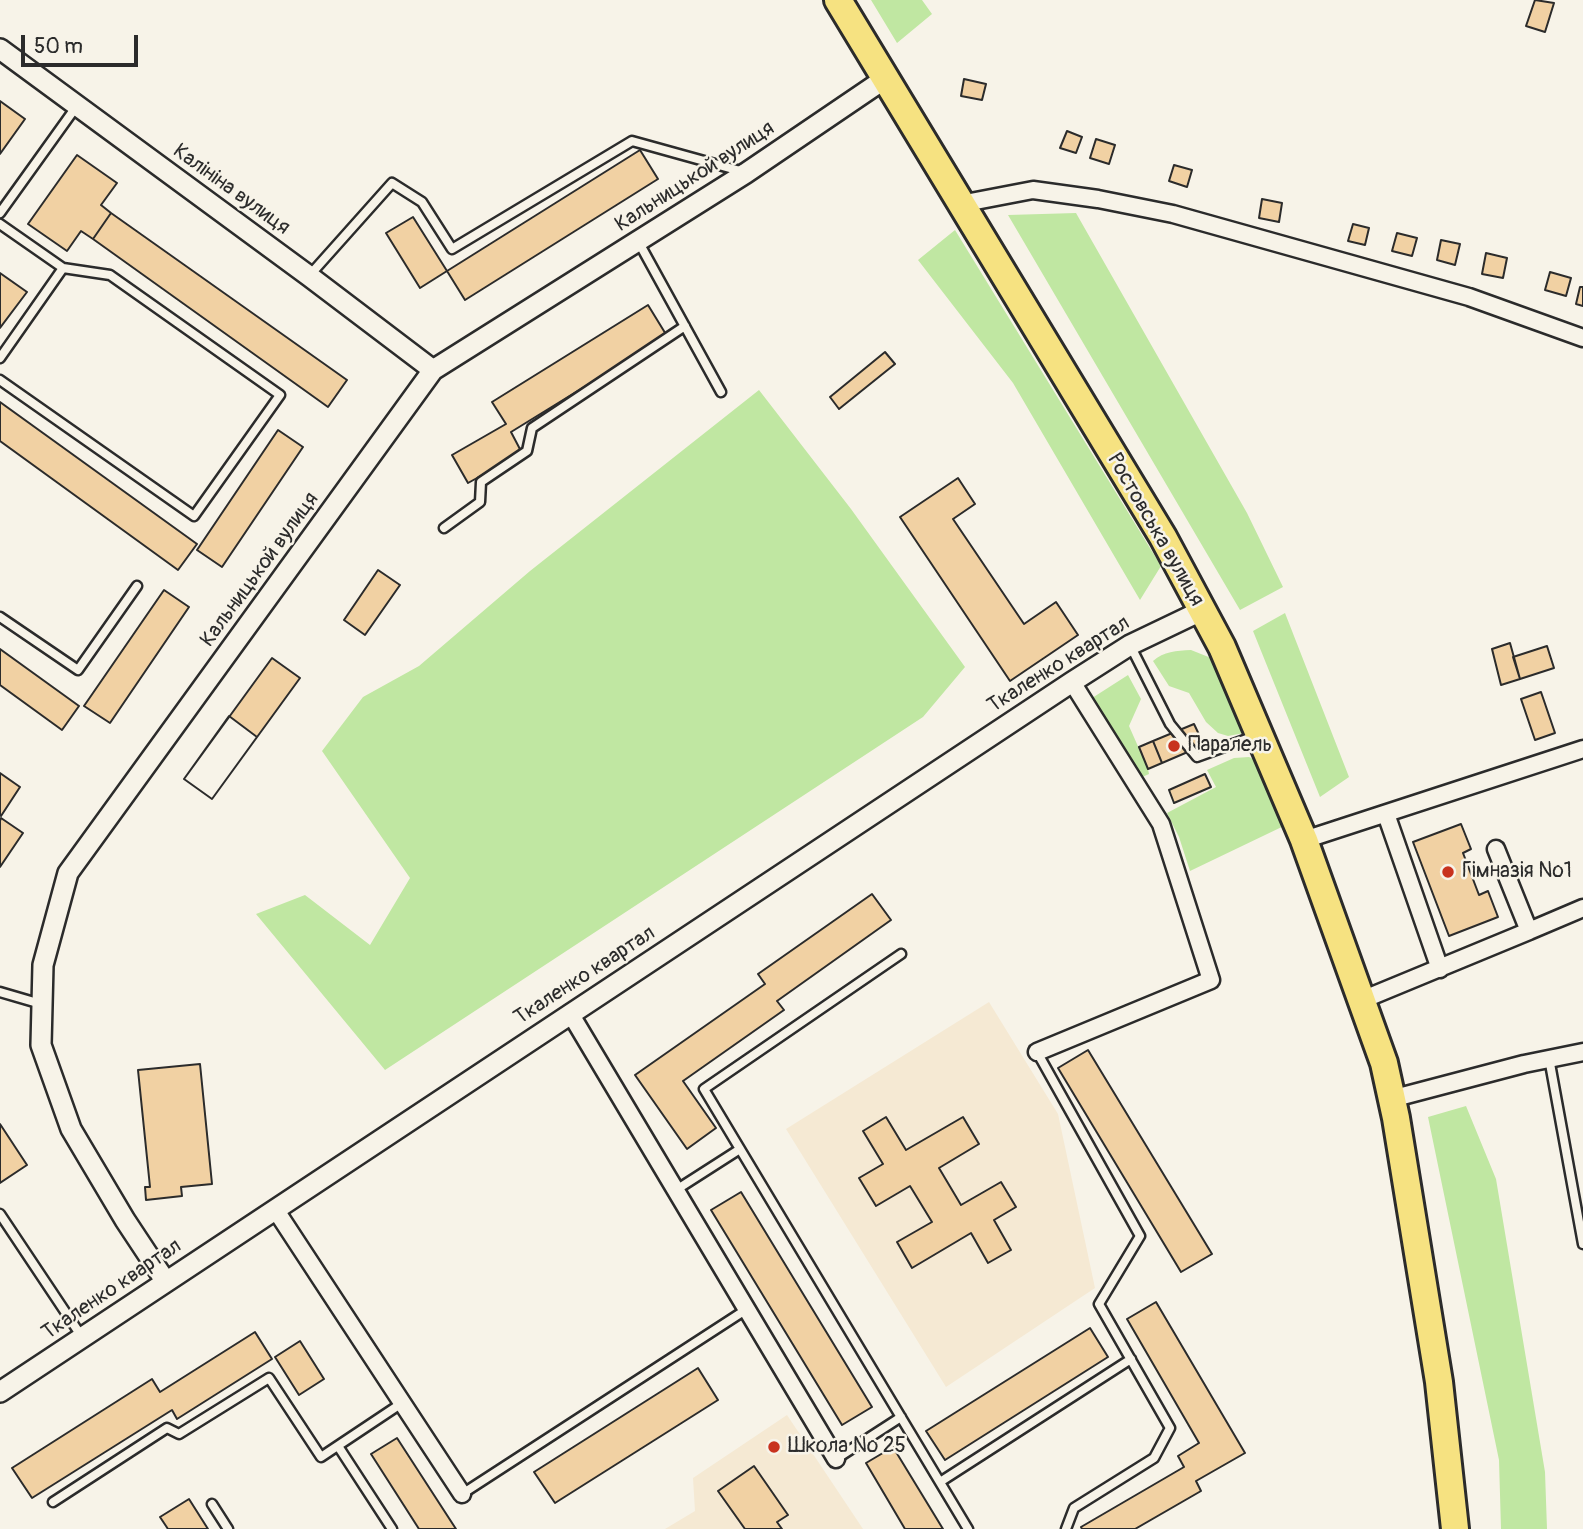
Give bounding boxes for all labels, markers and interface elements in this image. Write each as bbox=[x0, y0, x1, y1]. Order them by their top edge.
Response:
scale bar bbox=[24, 21, 142, 65]
text: 50 m bbox=[34, 33, 83, 60]
street label: Кальницькой вулиця bbox=[611, 116, 779, 238]
street label: Калініна вулиця bbox=[168, 139, 294, 241]
street label: Ростовська вулиця bbox=[1101, 449, 1209, 611]
street label: Кальницькой вулиця bbox=[196, 488, 324, 652]
street label: Ткаленко квартал bbox=[983, 611, 1135, 719]
place label: Паралель bbox=[1188, 733, 1272, 759]
marker: Паралель bbox=[1166, 738, 1182, 754]
place label: Гімназія №1 bbox=[1462, 859, 1572, 885]
marker: Гімназія №1 bbox=[1440, 864, 1456, 880]
street label: Ткаленко квартал bbox=[510, 921, 660, 1031]
street label: Ткаленко квартал bbox=[37, 1234, 187, 1346]
place label: Школа № 25 bbox=[788, 1434, 906, 1460]
marker: Школа № 25 bbox=[766, 1439, 782, 1455]

